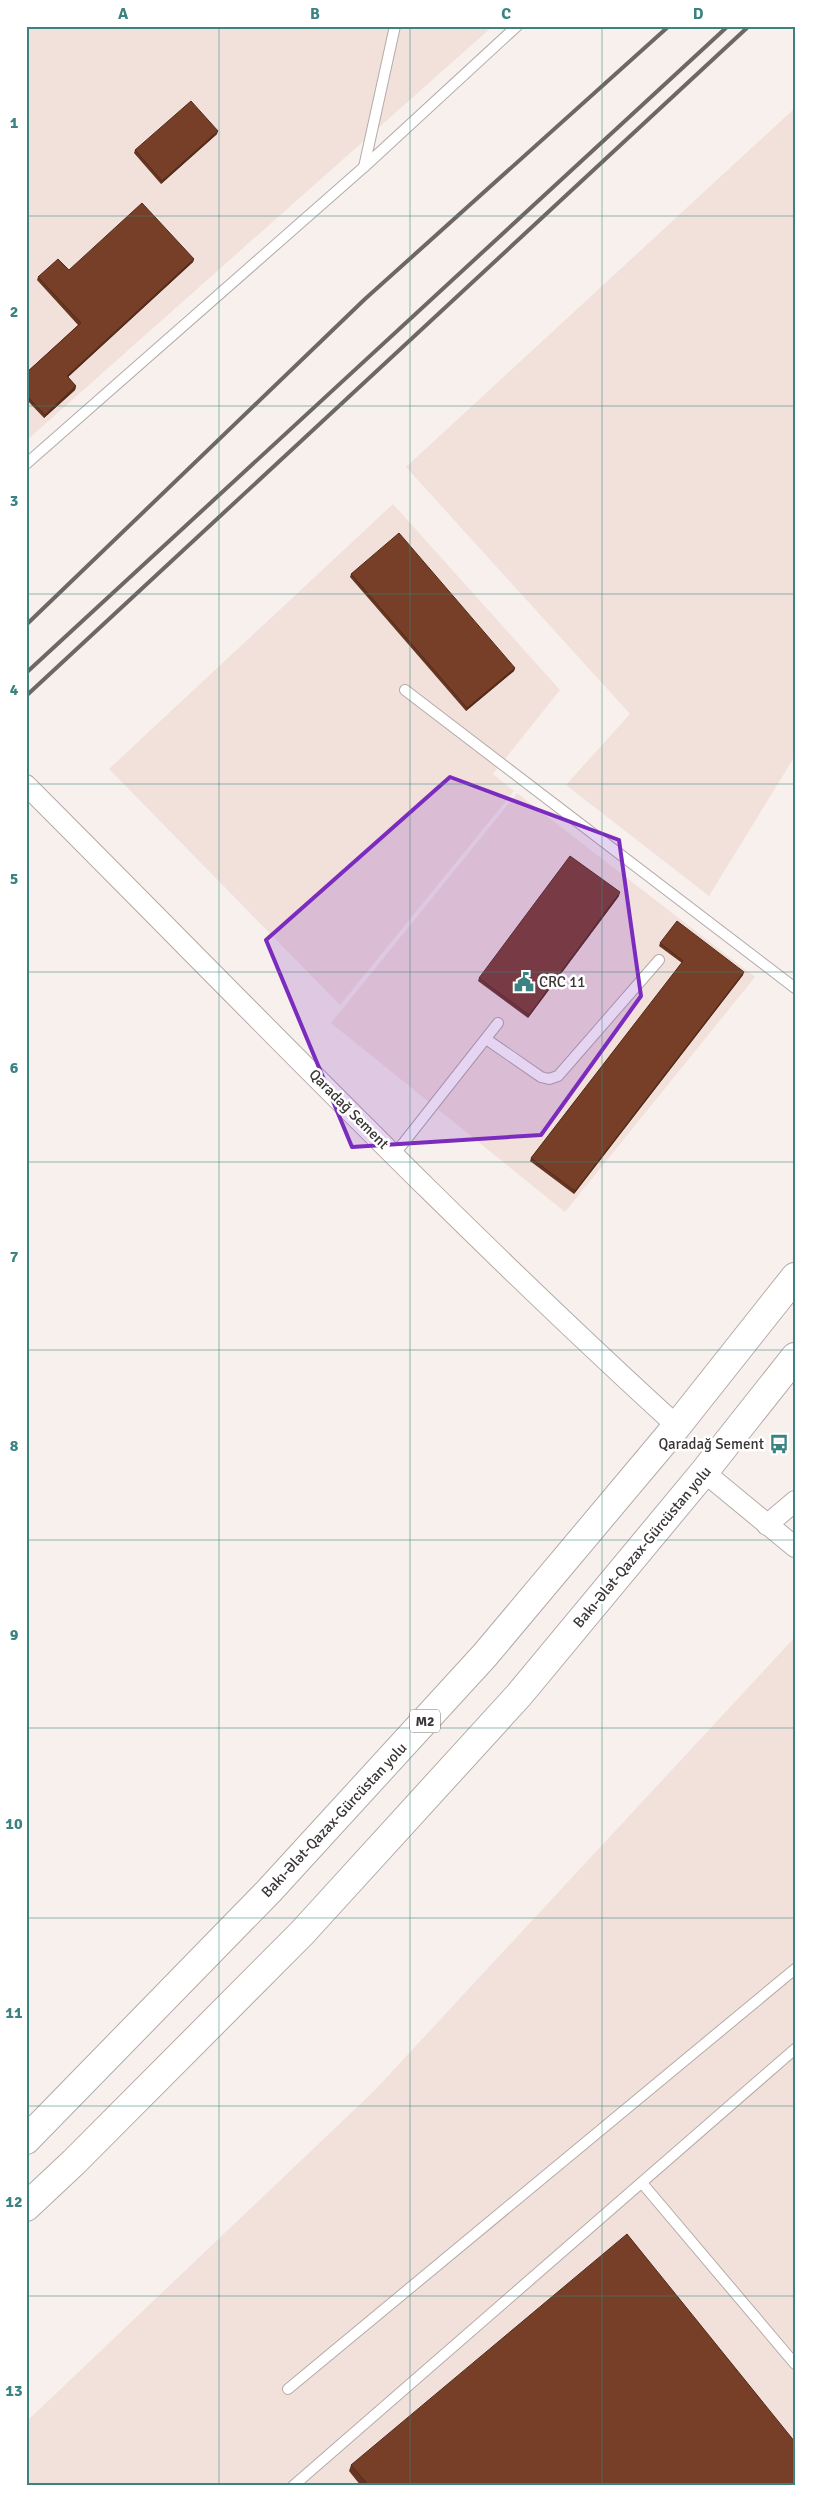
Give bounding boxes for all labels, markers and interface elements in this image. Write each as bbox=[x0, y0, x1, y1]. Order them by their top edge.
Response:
text: A bbox=[118, 4, 129, 24]
text: B bbox=[310, 4, 320, 24]
text: C bbox=[501, 4, 511, 24]
text: D bbox=[693, 4, 704, 24]
text: 1 bbox=[10, 113, 19, 133]
text: 2 bbox=[10, 302, 18, 322]
text: 3 bbox=[10, 491, 18, 511]
text: 4 bbox=[10, 680, 19, 700]
text: 5 bbox=[10, 869, 18, 889]
public building icon: CRC 11 bbox=[513, 971, 535, 993]
place label: CRC 11 bbox=[539, 973, 585, 991]
text: 6 bbox=[10, 1058, 19, 1078]
street label: Qaradağ Sement bbox=[305, 1065, 393, 1153]
text: 7 bbox=[10, 1247, 19, 1267]
bus stop icon: Qaradağ Sement bbox=[768, 1433, 790, 1455]
place label: Qaradağ Sement bbox=[658, 1435, 764, 1453]
text: 8 bbox=[10, 1436, 19, 1456]
street label: Bakı-Ələt-Qazax-Gürcüstan yolu bbox=[569, 1463, 715, 1631]
text: 9 bbox=[10, 1625, 19, 1645]
road number: M2 bbox=[410, 1710, 440, 1732]
street label: Bakı-Ələt-Qazax-Gürcüstan yolu bbox=[258, 1739, 410, 1901]
text: 10 bbox=[5, 1814, 23, 1834]
text: 11 bbox=[5, 2003, 23, 2023]
text: 12 bbox=[5, 2192, 23, 2212]
text: 13 bbox=[5, 2381, 23, 2401]

